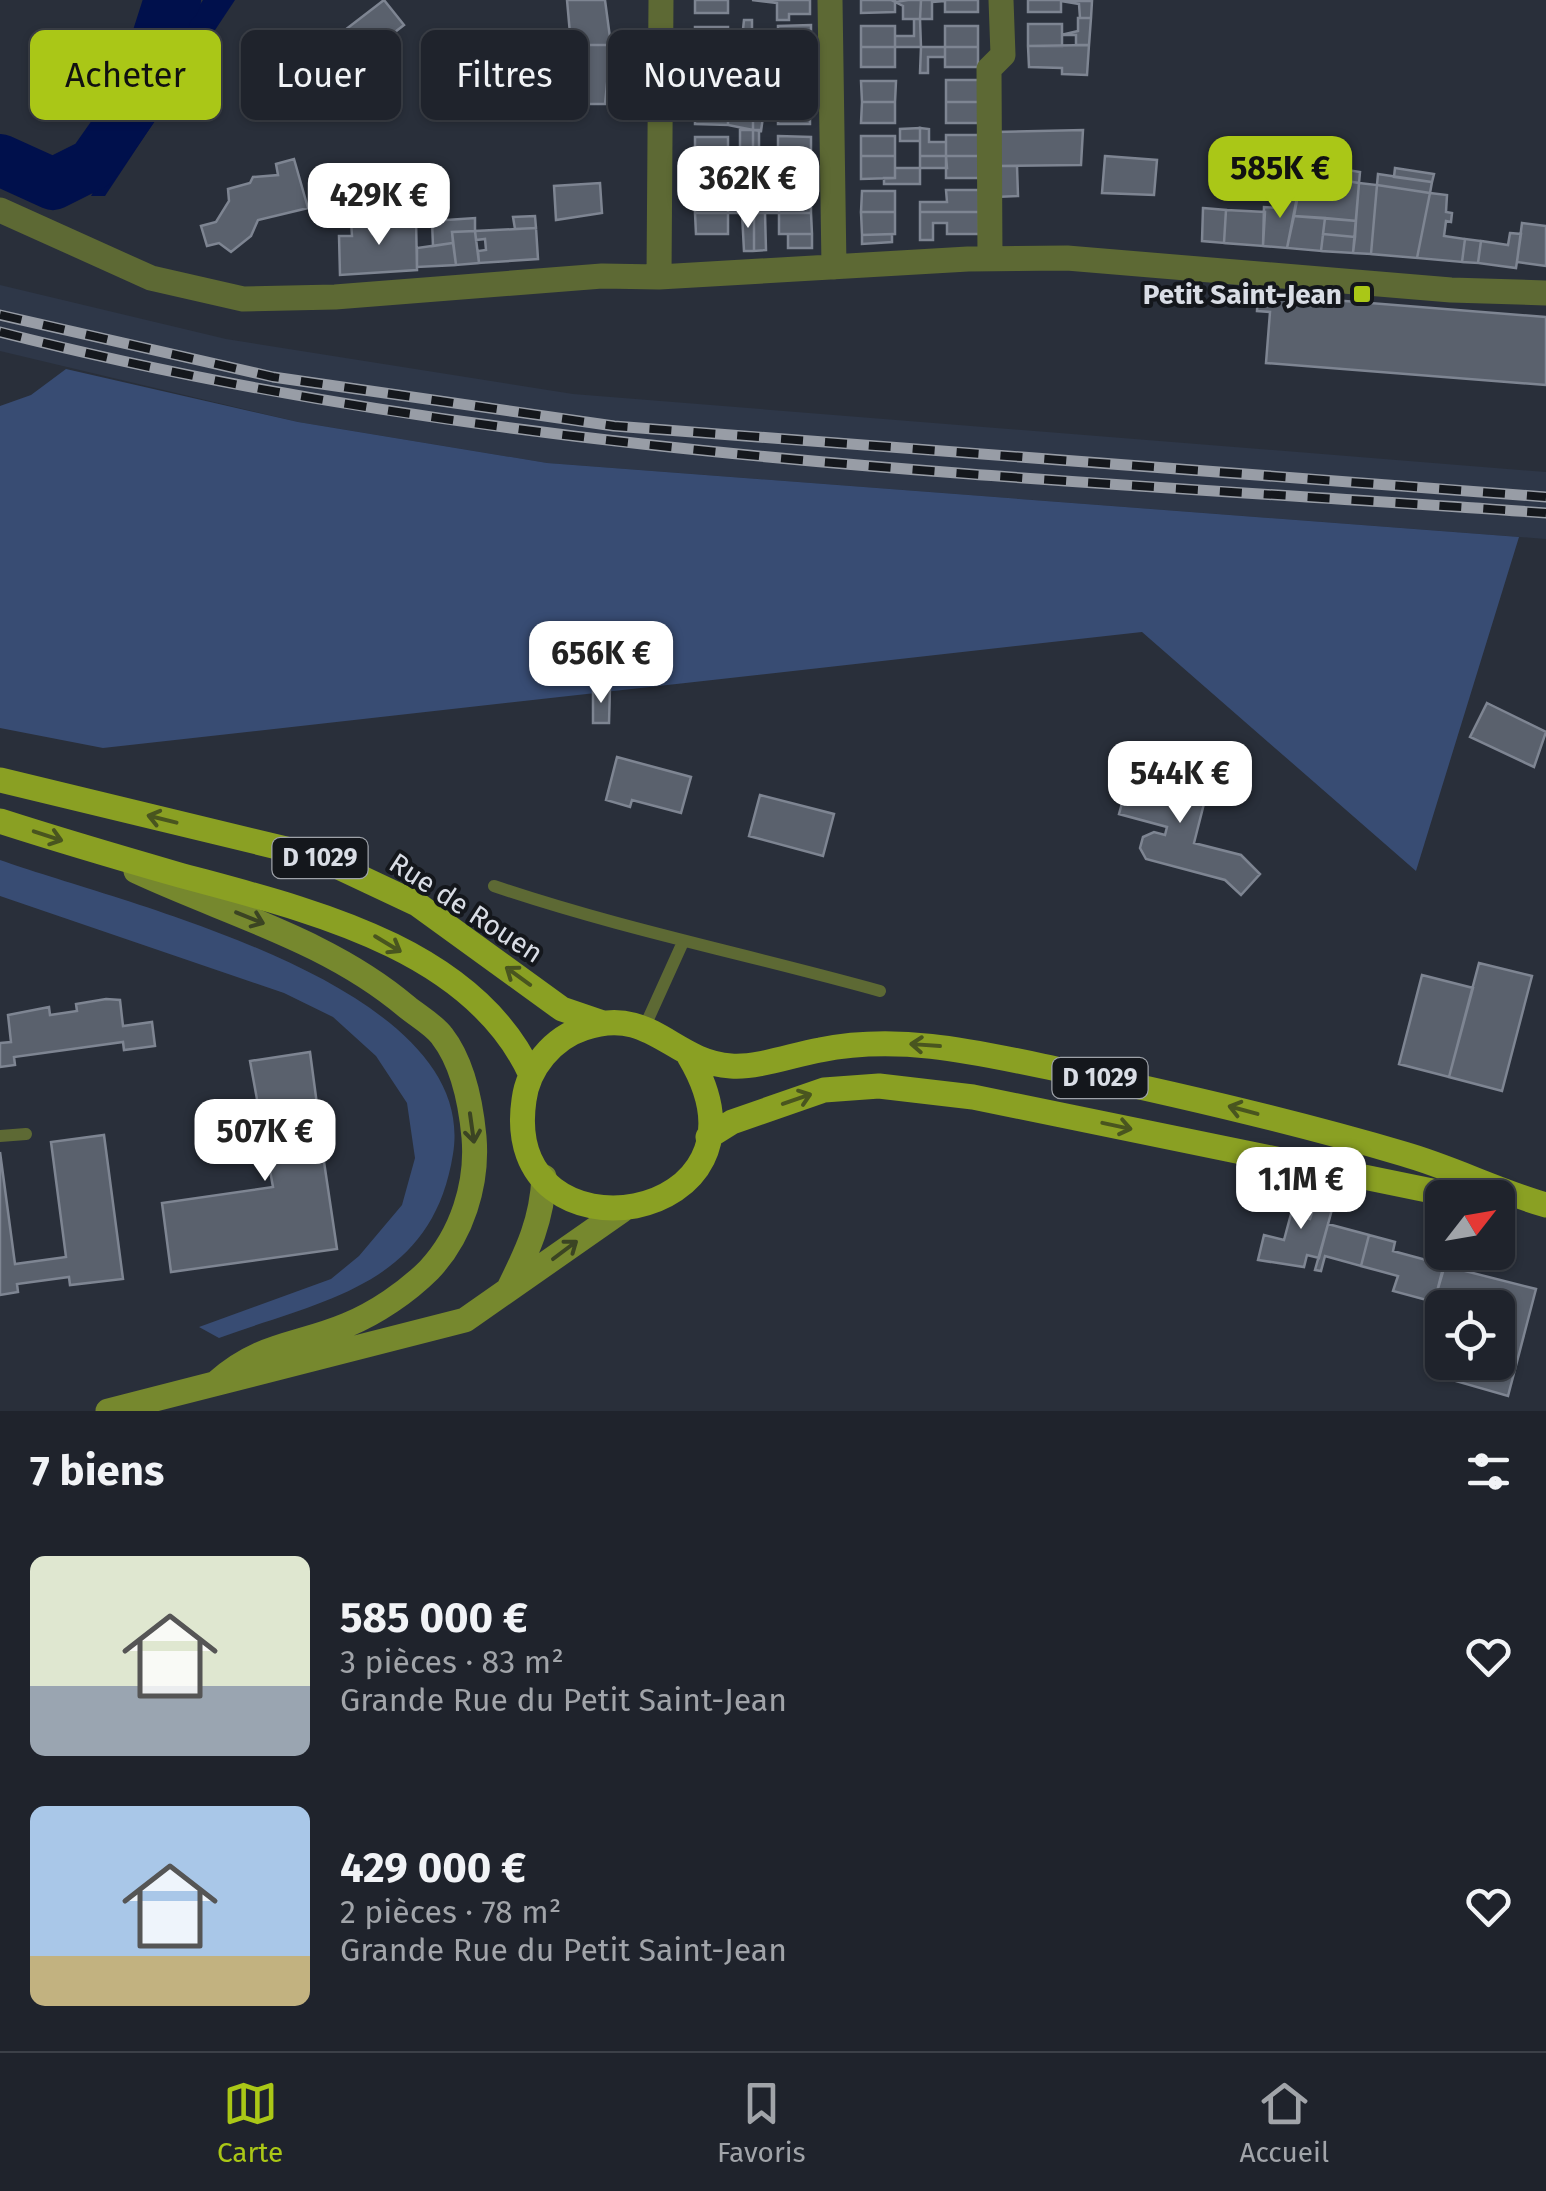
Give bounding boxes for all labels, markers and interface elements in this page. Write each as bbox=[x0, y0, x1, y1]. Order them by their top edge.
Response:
chip: Acheter bbox=[30, 30, 221, 120]
chip: Louer bbox=[241, 30, 401, 120]
chip: Filtres bbox=[421, 30, 588, 120]
chip: Nouveau bbox=[608, 30, 818, 120]
pin: 585K € bbox=[1199, 136, 1361, 221]
pin: 362K € bbox=[667, 146, 829, 231]
text: 585K € bbox=[1230, 149, 1330, 187]
text: 362K € bbox=[699, 159, 797, 197]
pin: 429K € bbox=[298, 163, 460, 248]
text: 429K € bbox=[330, 176, 428, 214]
place label: Petit Saint-Jean bbox=[1143, 278, 1342, 311]
marker: Petit Saint-Jean bbox=[1351, 283, 1373, 305]
pin: 656K € bbox=[520, 621, 682, 706]
text: 656K € bbox=[551, 634, 651, 672]
pin: 544K € bbox=[1099, 741, 1261, 826]
text: 544K € bbox=[1130, 754, 1230, 792]
one-way arrow bbox=[147, 809, 179, 827]
one-way arrow bbox=[32, 829, 63, 847]
road number: D 1029 bbox=[272, 838, 368, 878]
street label: Rue de Rouen bbox=[383, 846, 549, 970]
one-way arrow bbox=[234, 910, 264, 928]
one-way arrow bbox=[373, 934, 402, 954]
one-way arrow bbox=[505, 966, 533, 987]
one-way arrow bbox=[909, 1035, 941, 1054]
road number: D 1029 bbox=[1052, 1058, 1148, 1098]
one-way arrow bbox=[781, 1088, 813, 1106]
pin: 507K € bbox=[184, 1099, 346, 1184]
one-way arrow bbox=[1228, 1100, 1259, 1119]
one-way arrow bbox=[464, 1111, 482, 1143]
text: 507K € bbox=[217, 1112, 313, 1150]
one-way arrow bbox=[1100, 1118, 1132, 1137]
pin: 1.1M € bbox=[1220, 1147, 1382, 1232]
text: 1.1M € bbox=[1258, 1160, 1344, 1198]
north arrow bbox=[1425, 1180, 1515, 1270]
map controls bbox=[1425, 1180, 1515, 1380]
one-way arrow bbox=[551, 1240, 578, 1261]
button: locate bbox=[1425, 1290, 1515, 1380]
icon: filters bbox=[1461, 1444, 1516, 1499]
text: 7 biens bbox=[30, 1446, 164, 1496]
text: 585 000 € bbox=[340, 1593, 528, 1643]
icon: home bbox=[110, 1596, 230, 1716]
icon: heart bbox=[1461, 1629, 1516, 1684]
text: 3 pièces · 83 m² bbox=[340, 1643, 564, 1681]
text: Grande Rue du Petit Saint-Jean bbox=[340, 1681, 787, 1719]
text: 429 000 € bbox=[340, 1843, 526, 1893]
icon: home bbox=[110, 1846, 230, 1966]
icon: heart bbox=[1461, 1879, 1516, 1934]
text: 2 pièces · 78 m² bbox=[340, 1893, 561, 1931]
text: Grande Rue du Petit Saint-Jean bbox=[340, 1931, 787, 1969]
tab: Carte bbox=[217, 2076, 283, 2169]
tab: Favoris bbox=[717, 2076, 806, 2169]
tab: Accueil bbox=[1239, 2076, 1329, 2169]

